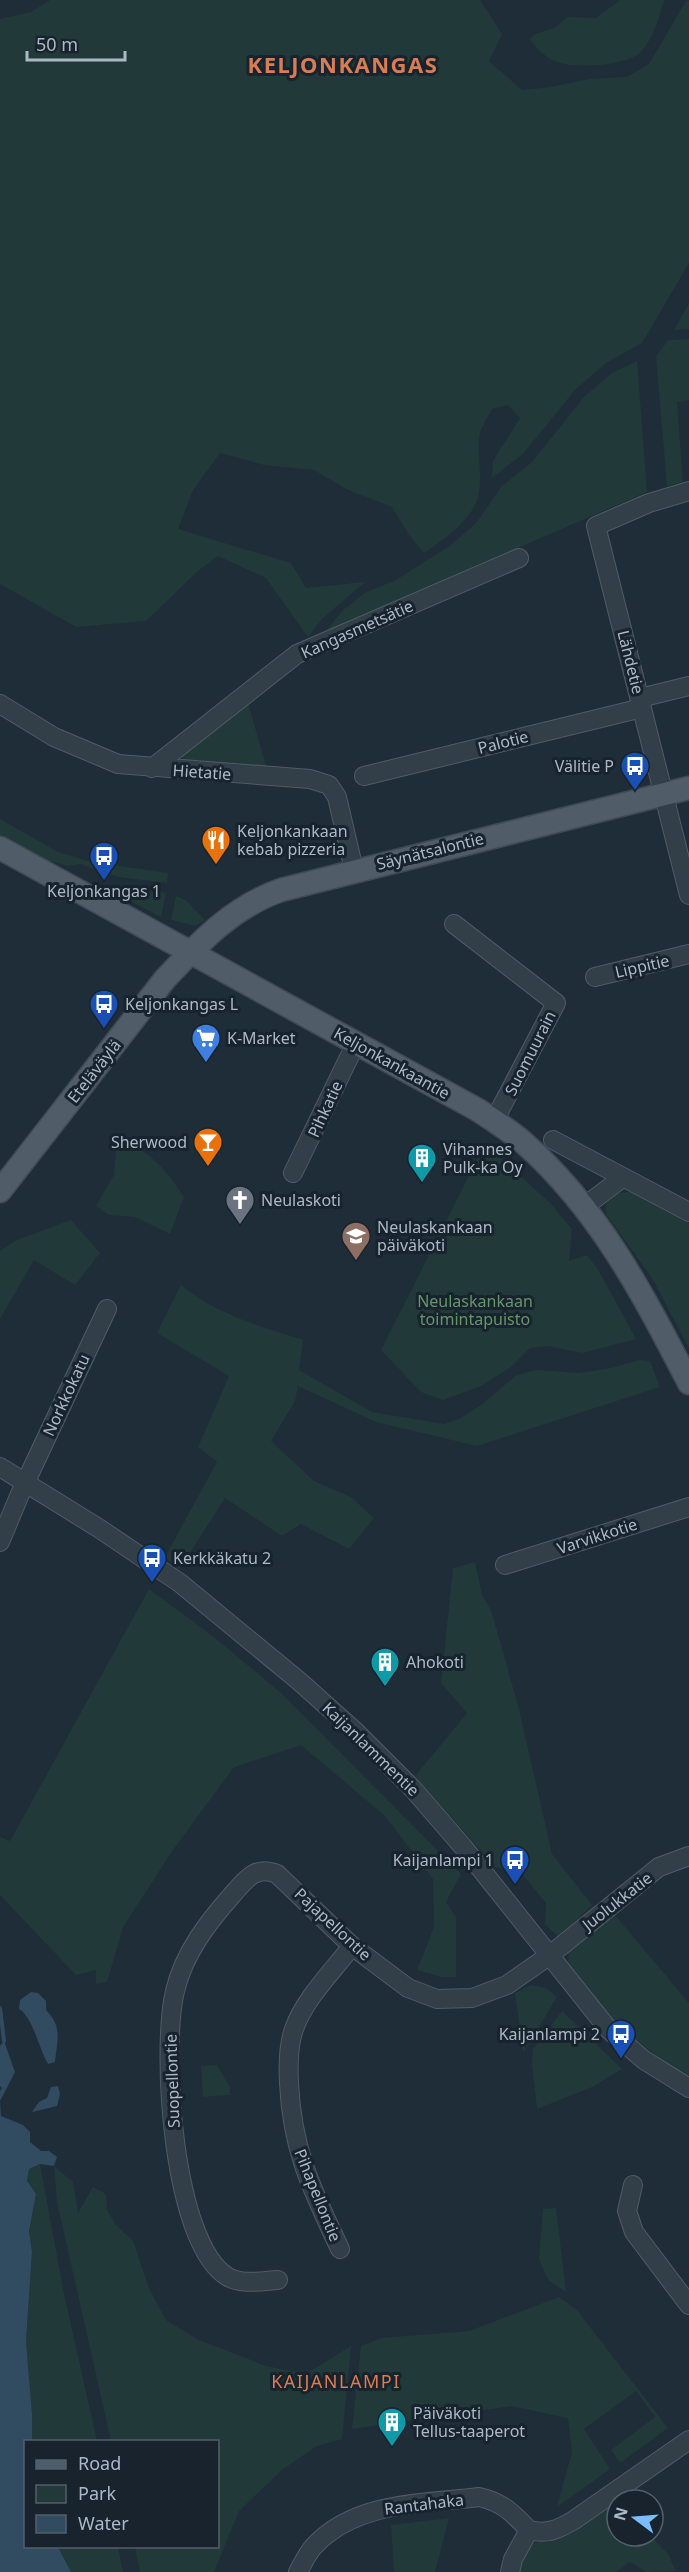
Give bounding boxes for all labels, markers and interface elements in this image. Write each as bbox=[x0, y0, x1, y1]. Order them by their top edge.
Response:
scale bar bbox=[27, 24, 124, 62]
text: 50 m bbox=[36, 32, 78, 56]
district label: KELJONKANGAS bbox=[248, 49, 438, 79]
street label: Kangasmetsätie bbox=[297, 594, 417, 664]
street label: Lähdetie bbox=[612, 628, 650, 696]
street label: Palotie bbox=[475, 725, 531, 759]
bus stop icon: Välitie P bbox=[619, 750, 651, 792]
place label: Välitie P bbox=[555, 755, 614, 777]
street label: Hietatie bbox=[172, 759, 232, 785]
place label: Keljonkankaan kebab pizzeria bbox=[237, 820, 348, 860]
restaurant icon: Keljonkankaan kebab pizzeria bbox=[200, 824, 232, 866]
street label: Säynätsalontie bbox=[374, 827, 486, 875]
bus stop icon: Keljonkangas 1 bbox=[88, 840, 120, 882]
place label: Keljonkangas 1 bbox=[47, 880, 161, 902]
street label: Lippitie bbox=[613, 949, 671, 983]
bus stop icon: Keljonkangas L bbox=[88, 988, 120, 1030]
place label: Keljonkangas L bbox=[125, 993, 238, 1015]
street label: Suomuurain bbox=[499, 1007, 561, 1099]
supermarket icon: K-Market bbox=[190, 1022, 222, 1064]
street label: Keljonkankaantie bbox=[330, 1022, 454, 1104]
place label: K-Market bbox=[227, 1027, 296, 1049]
street label: Eteläväylä bbox=[62, 1035, 126, 1107]
street label: Pihkatie bbox=[302, 1077, 348, 1141]
bar icon: Sherwood bbox=[192, 1126, 224, 1168]
place label: Sherwood bbox=[111, 1131, 187, 1153]
place label: Vihannes Pulk-ka Oy bbox=[443, 1138, 524, 1178]
building icon: Vihannes Pulk-ka Oy bbox=[406, 1142, 438, 1184]
church icon: Neulaskoti bbox=[224, 1184, 256, 1226]
place label: Neulaskoti bbox=[261, 1189, 341, 1211]
place label: Neulaskankaan päiväkoti bbox=[377, 1216, 493, 1256]
school or university icon: Neulaskankaan päiväkoti bbox=[340, 1220, 372, 1262]
park label: Neulaskankaan toimintapuisto bbox=[417, 1290, 533, 1330]
street label: Norkkokatu bbox=[37, 1350, 95, 1440]
street label: Varvikkotie bbox=[554, 1513, 640, 1559]
bus stop icon: Kerkkäkatu 2 bbox=[136, 1542, 168, 1584]
place label: Kerkkäkatu 2 bbox=[173, 1547, 271, 1569]
building icon: Ahokoti bbox=[369, 1646, 401, 1688]
place label: Ahokoti bbox=[406, 1651, 464, 1673]
street label: Kaijanlammentie bbox=[318, 1697, 424, 1801]
bus stop icon: Kaijanlampi 1 bbox=[499, 1844, 531, 1886]
place label: Kaijanlampi 1 bbox=[393, 1849, 494, 1871]
street label: Juolukkatie bbox=[576, 1867, 656, 1936]
street label: Pajapellontie bbox=[290, 1883, 376, 1965]
bus stop icon: Kaijanlampi 2 bbox=[605, 2018, 637, 2060]
place label: Kaijanlampi 2 bbox=[499, 2023, 600, 2045]
street label: Suopellontie bbox=[159, 2034, 185, 2128]
street label: Pihapellontie bbox=[289, 2145, 347, 2245]
district label: KAIJANLAMPI bbox=[271, 2369, 401, 2393]
place label: Päiväkoti Tellus-taaperot bbox=[413, 2402, 525, 2442]
building icon: Päiväkoti Tellus-taaperot bbox=[376, 2406, 408, 2448]
legend bbox=[24, 2440, 219, 2548]
text: Road bbox=[78, 2451, 121, 2475]
text: Park bbox=[78, 2481, 116, 2505]
street label: Rantahaka bbox=[383, 2488, 465, 2520]
north arrow bbox=[605, 2488, 665, 2548]
text: N bbox=[608, 2505, 633, 2523]
text: Water bbox=[78, 2511, 129, 2535]

